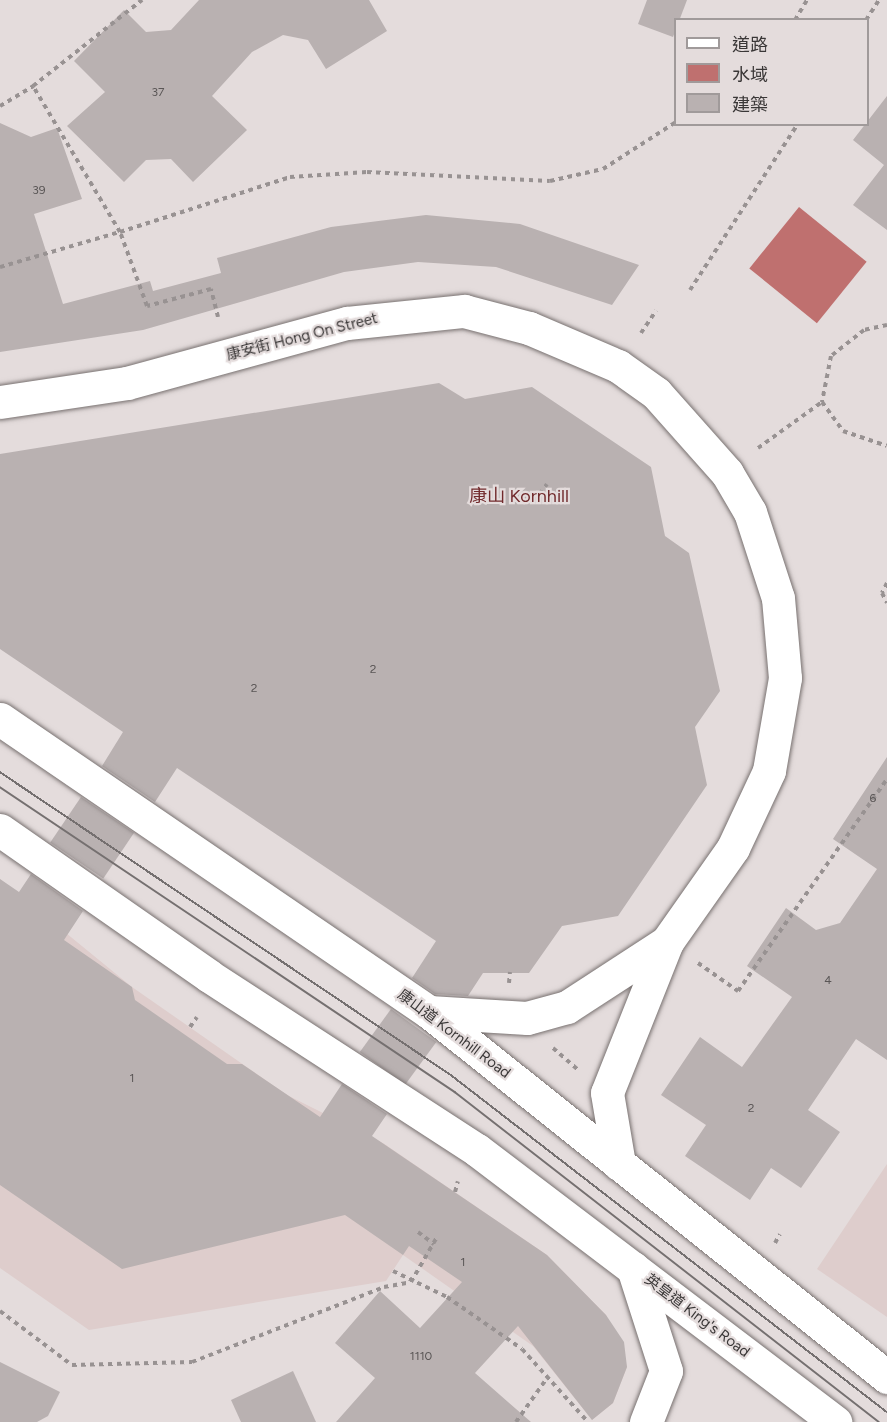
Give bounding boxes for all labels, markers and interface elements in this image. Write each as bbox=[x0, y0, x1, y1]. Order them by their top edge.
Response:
legend bbox=[674, 18, 869, 126]
text: 道路 bbox=[732, 34, 768, 56]
text: 水域 bbox=[732, 64, 768, 86]
house number: 37 bbox=[152, 86, 164, 100]
text: 建築 bbox=[732, 94, 768, 116]
house number: 39 bbox=[32, 184, 46, 198]
street label: 康安街 Hong On Street bbox=[224, 309, 380, 365]
district label: 康山 Kornhill bbox=[469, 485, 569, 507]
house number: 2 bbox=[370, 663, 376, 677]
house number: 2 bbox=[251, 682, 257, 696]
house number: 6 bbox=[870, 792, 876, 806]
house number: 4 bbox=[824, 974, 832, 988]
street label: 康山道 Kornhill Road bbox=[394, 986, 514, 1082]
house number: 1 bbox=[130, 1072, 134, 1086]
house number: 2 bbox=[748, 1102, 754, 1116]
house number: 1 bbox=[461, 1256, 465, 1270]
street label: 英皇道 King's Road bbox=[641, 1271, 753, 1361]
house number: 1110 bbox=[410, 1350, 432, 1364]

